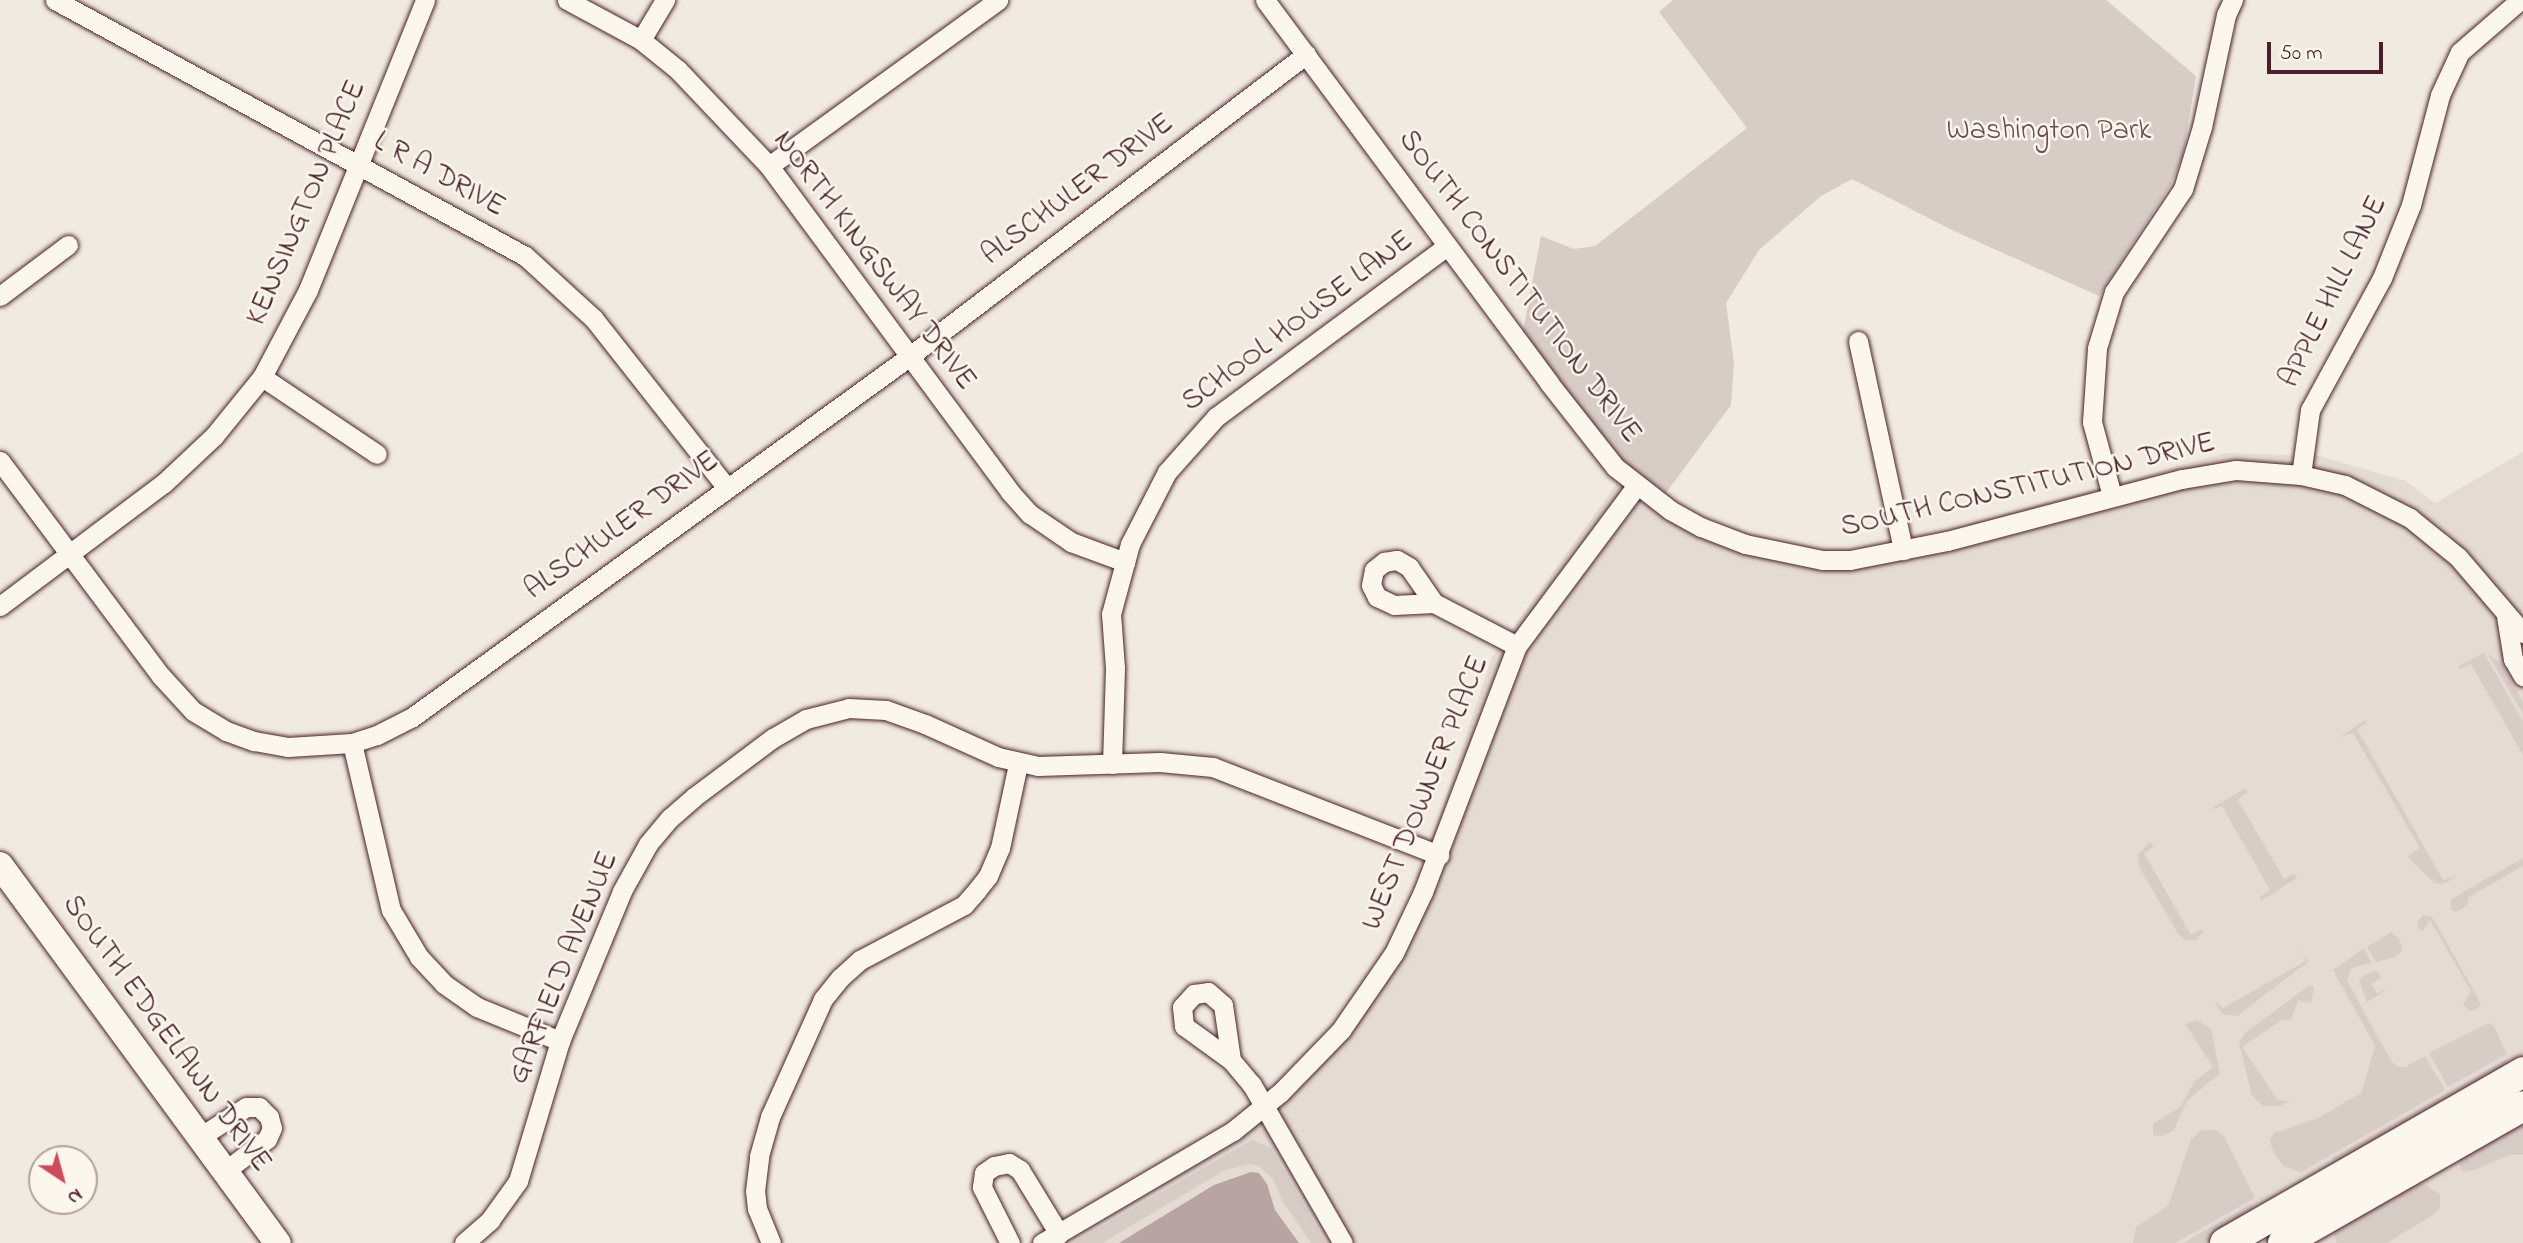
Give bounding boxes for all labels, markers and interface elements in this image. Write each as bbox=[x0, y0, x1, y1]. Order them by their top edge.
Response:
scale bar bbox=[2271, 28, 2386, 72]
text: 50 m bbox=[2280, 39, 2323, 69]
street label: KENSINGTON PLACE bbox=[239, 75, 375, 331]
street label: ALSCHULER DRIVE bbox=[975, 106, 1181, 274]
park label: Washington Park bbox=[1947, 113, 2151, 149]
street label: SOUTH CONSTITUTION DRIVE bbox=[1389, 123, 1649, 451]
street label: L R A DRIVE bbox=[367, 124, 511, 226]
street label: NORTH KINGSWAY DRIVE bbox=[765, 124, 983, 398]
street label: APPLE HILL LANE bbox=[2272, 190, 2396, 394]
street label: SCHOOL HOUSE LANE bbox=[1175, 223, 1421, 421]
street label: SOUTH CONSTITUTION DRIVE bbox=[1837, 425, 2219, 547]
street label: ALSCHULER DRIVE bbox=[518, 443, 726, 609]
street label: WEST DOWNER PLACE bbox=[1354, 651, 1498, 935]
street label: GARFIELD AVENUE bbox=[501, 847, 627, 1089]
street label: SOUTH EDGELAWN DRIVE bbox=[53, 888, 279, 1180]
north arrow bbox=[28, 1145, 98, 1215]
text: N bbox=[61, 1181, 88, 1210]

